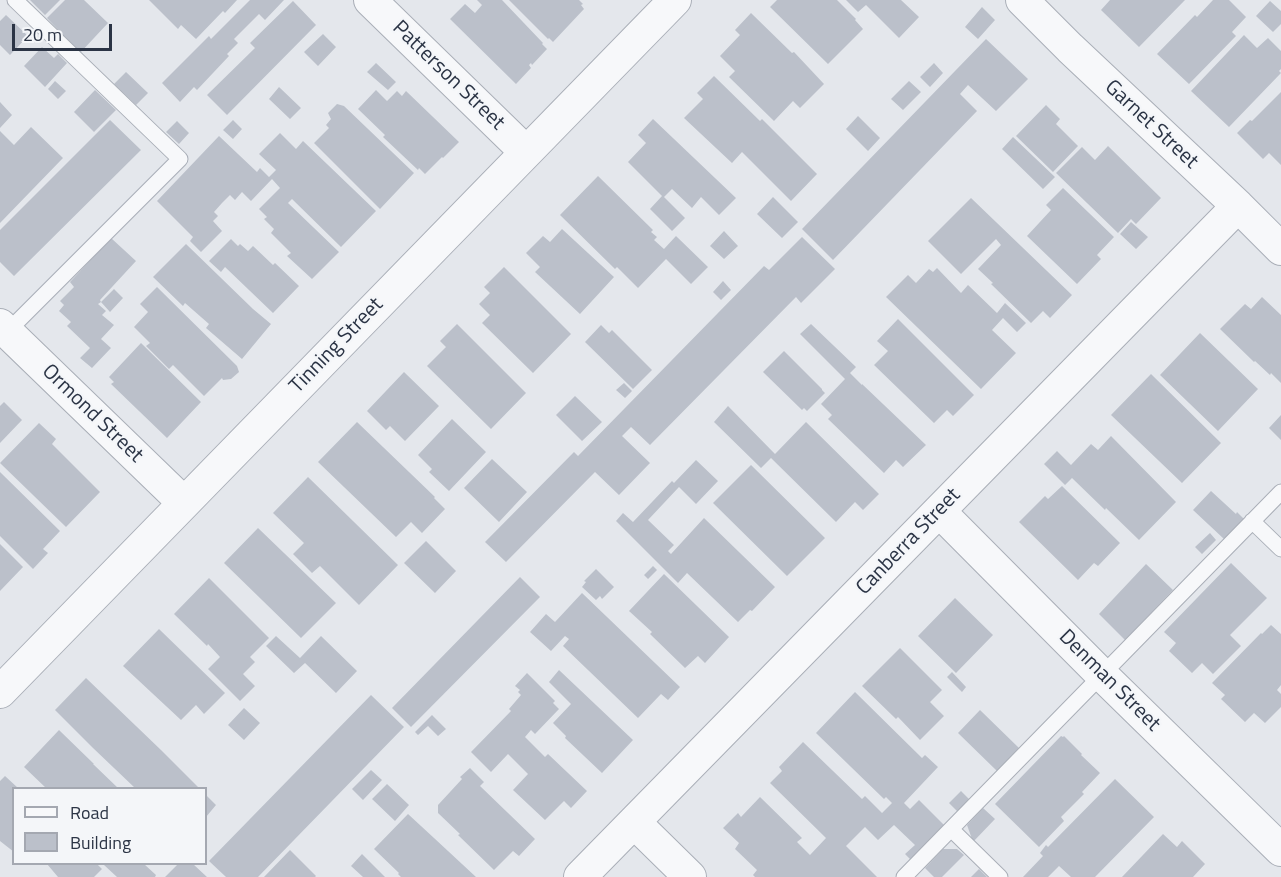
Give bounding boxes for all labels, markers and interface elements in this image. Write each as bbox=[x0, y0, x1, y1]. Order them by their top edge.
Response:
scale bar bbox=[15, 12, 116, 50]
street label: Patterson Street bbox=[387, 16, 509, 136]
text: 20 m bbox=[23, 21, 62, 48]
street label: Garnet Street bbox=[1099, 75, 1203, 175]
street label: Tinning Street bbox=[285, 293, 389, 399]
street label: Ormond Street bbox=[36, 359, 148, 469]
street label: Canberra Street bbox=[852, 483, 966, 601]
street label: Denman Street bbox=[1053, 625, 1165, 737]
legend bbox=[12, 787, 207, 865]
text: Road bbox=[70, 799, 109, 826]
text: Building bbox=[70, 829, 131, 856]

